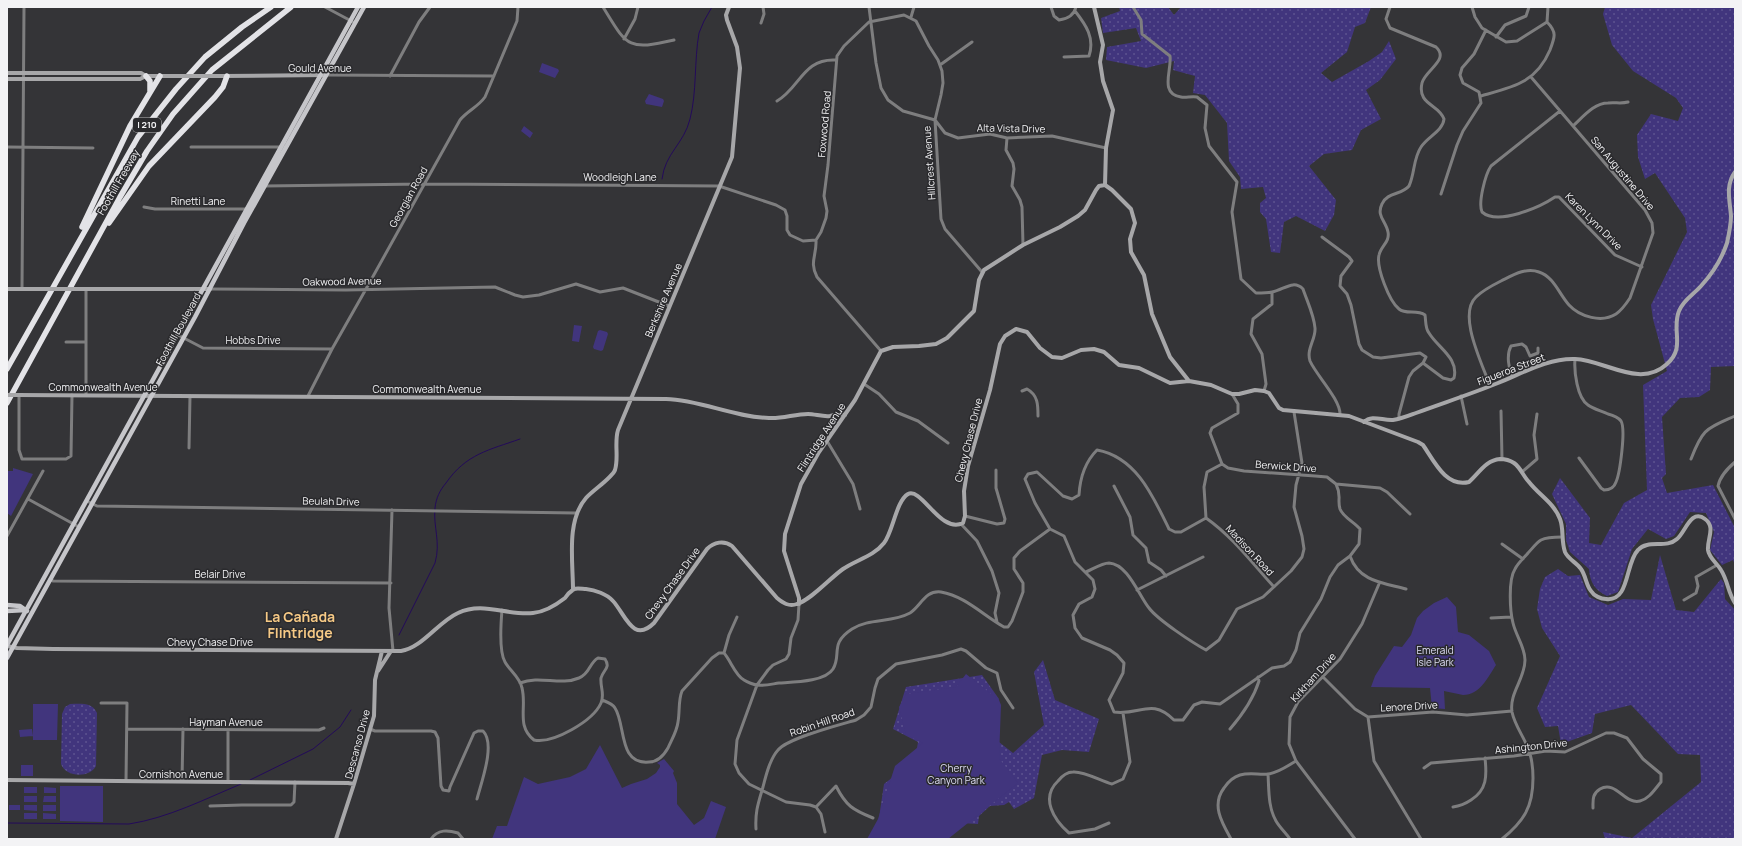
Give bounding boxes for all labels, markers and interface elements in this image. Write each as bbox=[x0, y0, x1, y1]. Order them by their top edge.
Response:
street label: Gould Avenue bbox=[288, 61, 352, 75]
street label: Foxwood Road bbox=[814, 90, 834, 158]
road number: I 210 bbox=[133, 118, 161, 132]
street label: Alta Vista Drive bbox=[977, 120, 1046, 136]
street label: Hillcrest Avenue bbox=[919, 125, 939, 201]
street label: San Augustine Drive bbox=[1588, 133, 1658, 213]
street label: Foothill Freeway bbox=[94, 146, 143, 217]
street label: Georgian Road bbox=[385, 164, 431, 230]
street label: Woodleigh Lane bbox=[583, 170, 657, 184]
street label: Karen Lynn Drive bbox=[1562, 189, 1626, 253]
street label: Rinetti Lane bbox=[171, 194, 225, 208]
street label: Berkshire Avenue bbox=[641, 261, 685, 339]
street label: Oakwood Avenue bbox=[302, 273, 382, 289]
street label: Foothill Boulevard bbox=[152, 290, 204, 368]
street label: Hobbs Drive bbox=[225, 333, 281, 347]
street label: Figueroa Street bbox=[1475, 350, 1547, 388]
street label: Commonwealth Avenue bbox=[48, 380, 158, 394]
street label: Commonwealth Avenue bbox=[372, 382, 482, 396]
street label: Chevy Chase Drive bbox=[951, 396, 985, 484]
street label: Flintridge Avenue bbox=[793, 400, 849, 474]
street label: Berwick Drive bbox=[1255, 457, 1317, 475]
street label: Beulah Drive bbox=[302, 494, 360, 509]
street label: Madison Road bbox=[1223, 521, 1277, 579]
street label: Chevy Chase Drive bbox=[641, 544, 703, 622]
street label: Belair Drive bbox=[194, 567, 246, 581]
district label: La Cañada Flintridge bbox=[265, 607, 335, 642]
street label: Chevy Chase Drive bbox=[167, 635, 253, 649]
park label: Emerald Isle Park bbox=[1416, 643, 1455, 669]
street label: Kirkham Drive bbox=[1287, 649, 1339, 705]
street label: Lenore Drive bbox=[1380, 698, 1438, 714]
street label: Robin Hill Road bbox=[788, 704, 856, 740]
street label: Descanso Drive bbox=[341, 708, 373, 780]
street label: Hayman Avenue bbox=[189, 715, 263, 729]
street label: Ashington Drive bbox=[1494, 735, 1568, 757]
park label: Cherry Canyon Park bbox=[927, 761, 986, 787]
street label: Cornishon Avenue bbox=[139, 767, 223, 781]

